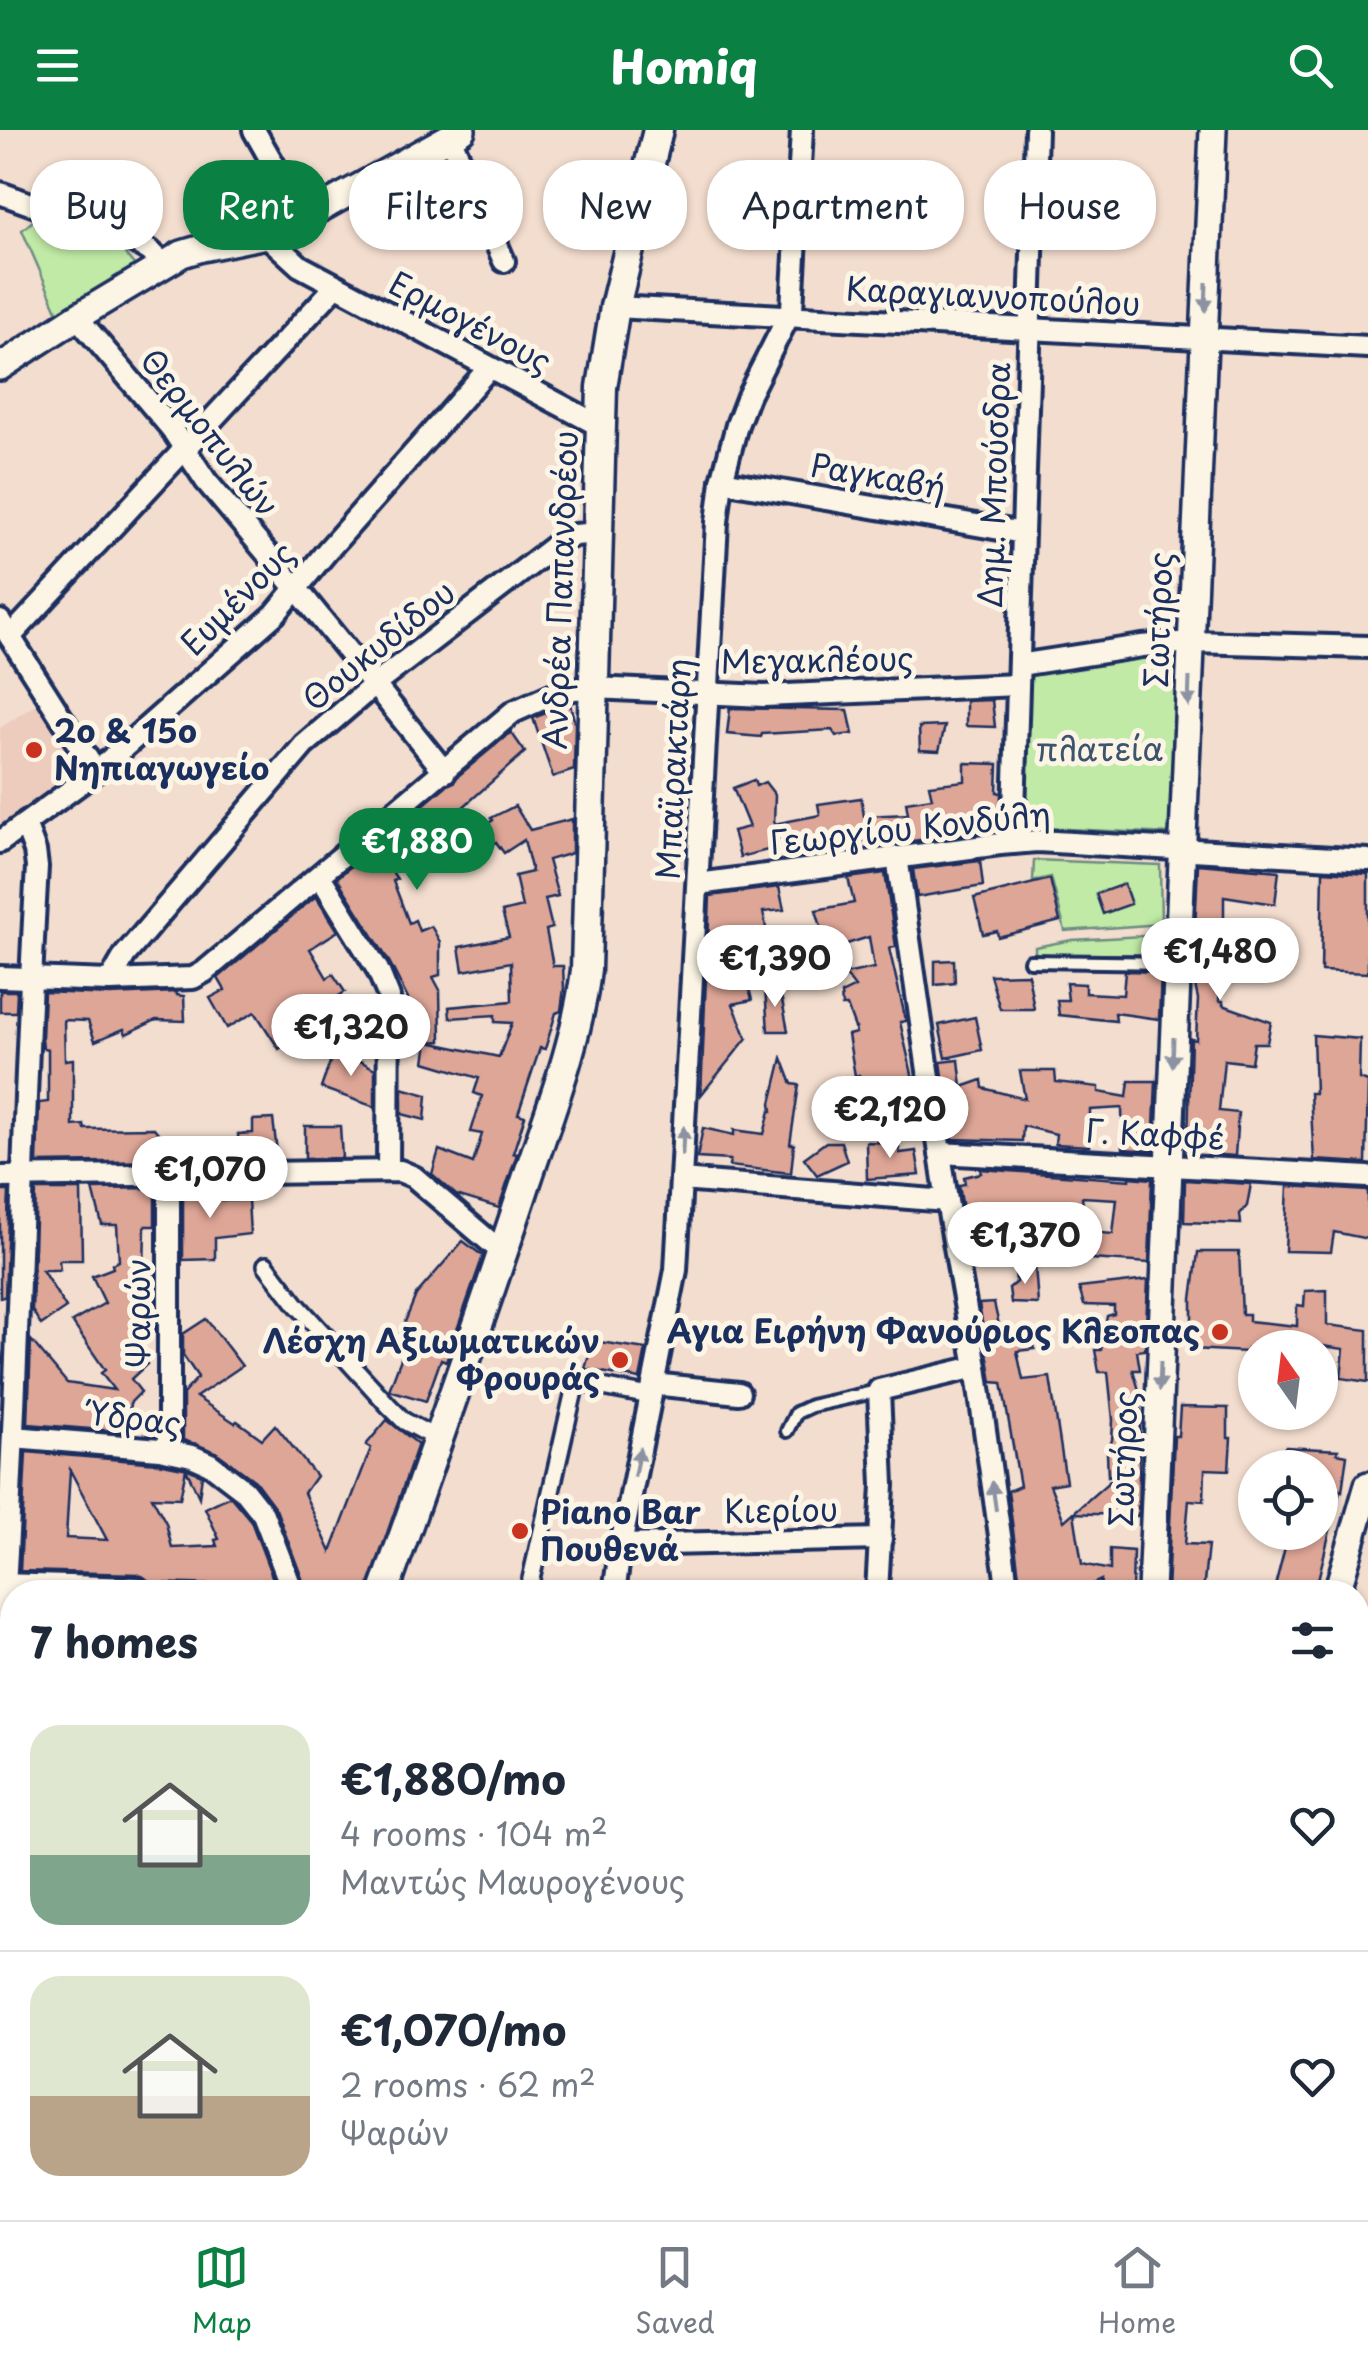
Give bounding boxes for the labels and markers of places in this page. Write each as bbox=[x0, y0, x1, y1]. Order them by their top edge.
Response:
place label: 2ο & 15ο Νηπιαγωγείο bbox=[54, 706, 269, 791]
marker: 2ο & 15ο Νηπιαγωγείο bbox=[23, 739, 45, 761]
pin: €1,880 bbox=[336, 808, 498, 893]
pin: €1,480 bbox=[1139, 918, 1301, 1003]
pin: €1,390 bbox=[694, 925, 856, 1010]
pin: €1,320 bbox=[270, 994, 432, 1079]
pin: €2,120 bbox=[809, 1076, 971, 1161]
pin: €1,070 bbox=[129, 1136, 291, 1221]
pin: €1,370 bbox=[944, 1202, 1106, 1287]
place label: Αγια Ειρήνη Φανούριος Κλεοπας bbox=[667, 1306, 1200, 1354]
place label: Λέσχη Αξιωματικών Φρουράς bbox=[263, 1316, 600, 1401]
marker: Αγια Ειρήνη Φανούριος Κλεοπας bbox=[1209, 1321, 1231, 1343]
marker: Λέσχη Αξιωματικών Φρουράς bbox=[609, 1349, 631, 1371]
place label: Piano Bar Πουθενά bbox=[540, 1487, 701, 1572]
marker: Piano Bar Πουθενά bbox=[509, 1520, 531, 1542]

